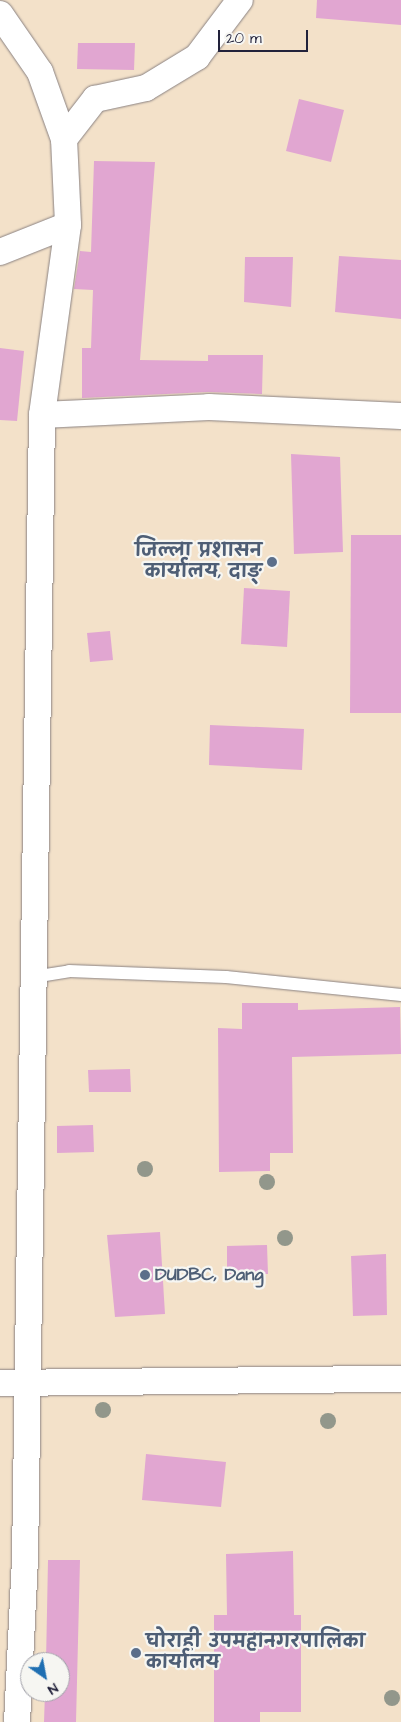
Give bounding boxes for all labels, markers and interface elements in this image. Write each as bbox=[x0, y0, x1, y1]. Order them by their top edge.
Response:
scale bar bbox=[221, 20, 311, 52]
text: 20 m bbox=[226, 28, 262, 49]
place label: जिल्ला प्रशासन कार्यालय, दाङ् bbox=[135, 541, 262, 584]
marker: जिल्ला प्रशासन कार्यालय, दाङ् bbox=[266, 556, 278, 568]
place label: DUDBC, Dang bbox=[155, 1264, 264, 1286]
marker: DUDBC, Dang bbox=[139, 1269, 151, 1281]
place label: घोराही उपमहानगरपालिका कार्यालय bbox=[146, 1632, 365, 1675]
marker: घोराही उपमहानगरपालिका कार्यालय bbox=[130, 1647, 142, 1659]
north arrow bbox=[20, 1652, 70, 1702]
text: N bbox=[43, 1678, 62, 1700]

